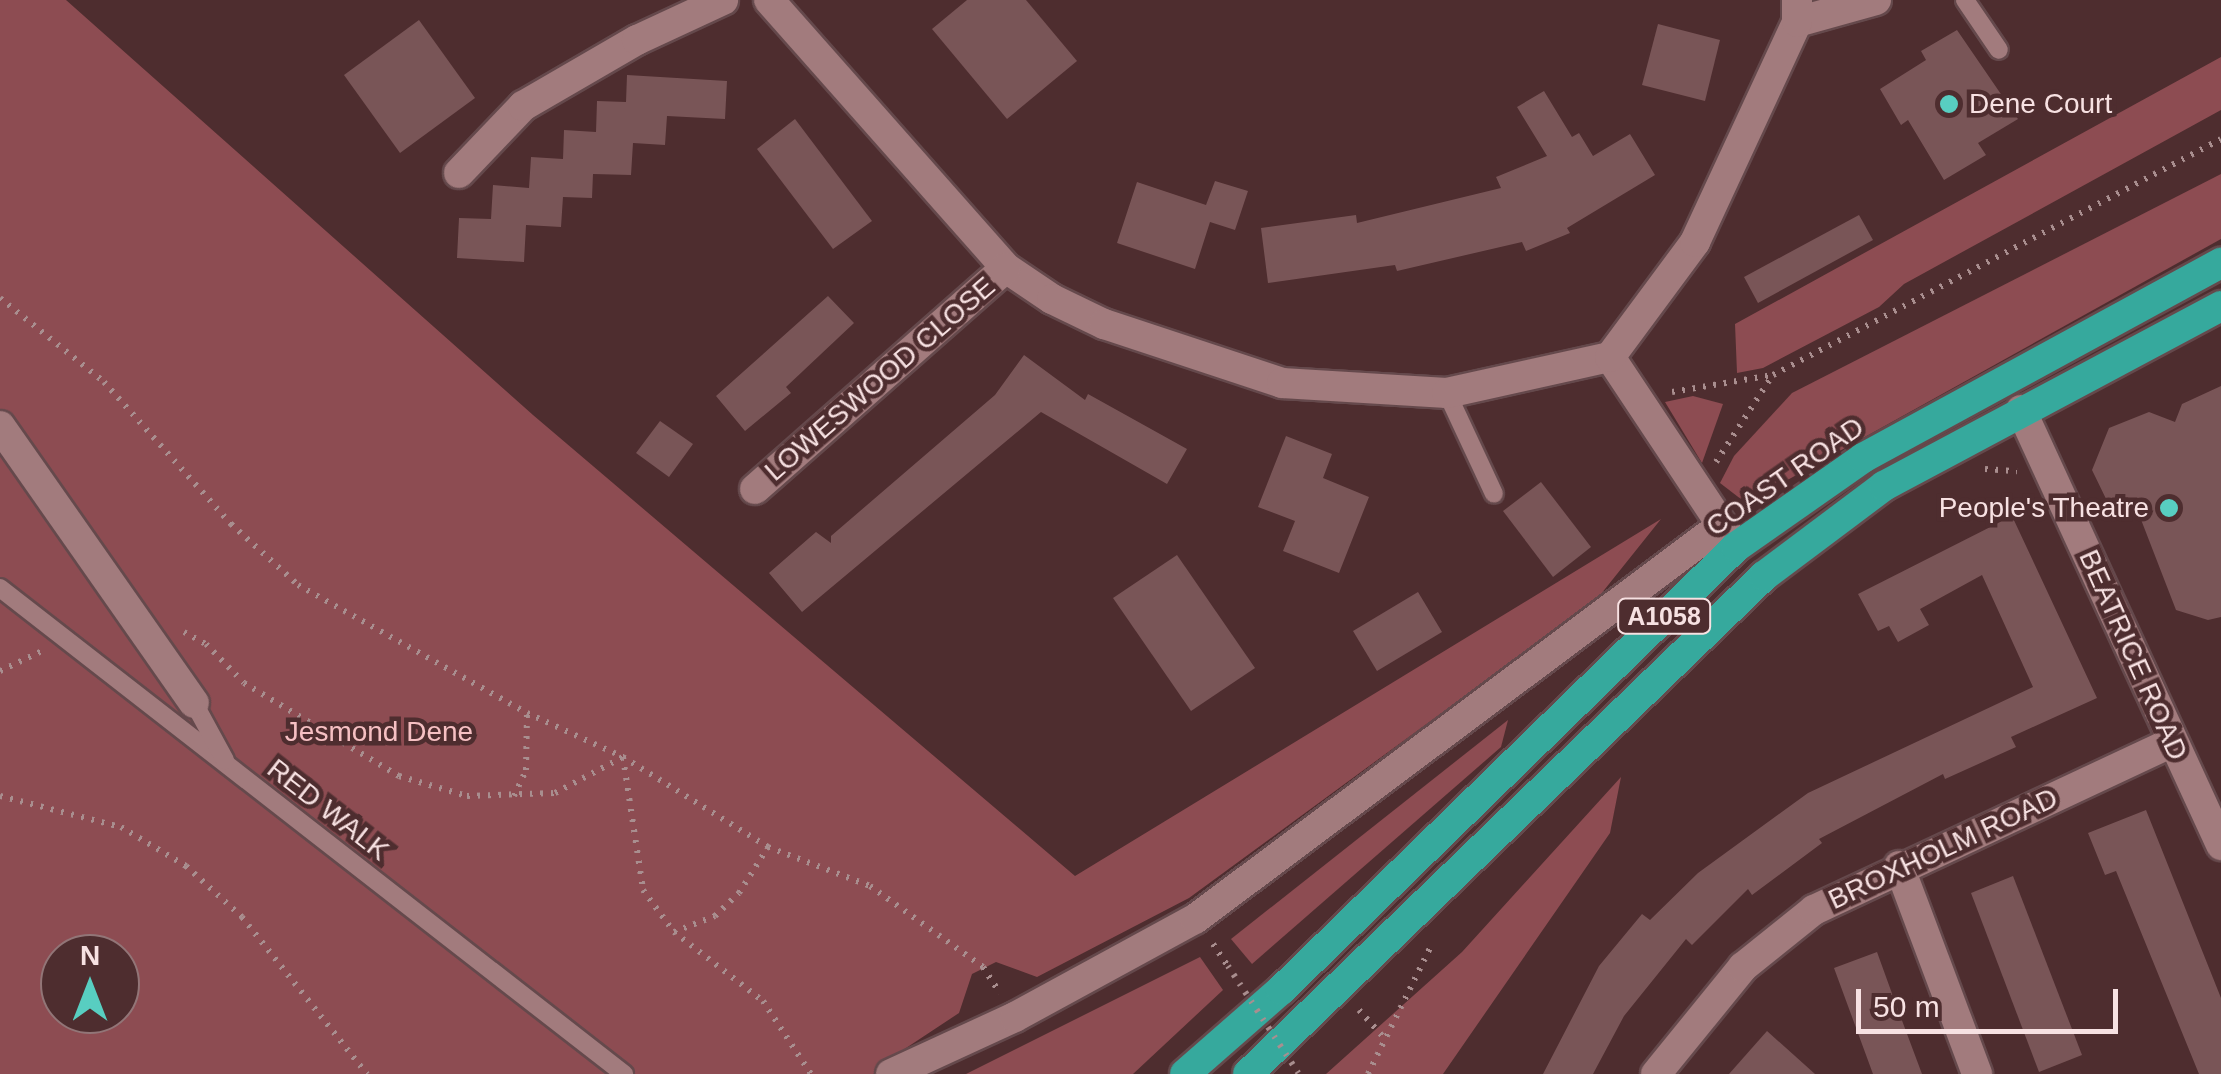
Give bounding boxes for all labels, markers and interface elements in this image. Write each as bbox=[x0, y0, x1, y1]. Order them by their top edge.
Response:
place label: Dene Court bbox=[1969, 87, 2112, 121]
marker: Dene Court bbox=[1938, 93, 1960, 115]
street label: LOWESWOOD CLOSE bbox=[758, 270, 1002, 488]
street label: COAST ROAD bbox=[1700, 410, 1870, 544]
place label: People's Theatre bbox=[1938, 491, 2149, 525]
marker: People's Theatre bbox=[2158, 497, 2180, 519]
street label: BEATRICE ROAD bbox=[2072, 545, 2194, 765]
road number: A1058 bbox=[1616, 596, 1712, 636]
park label: Jesmond Dene bbox=[285, 715, 473, 749]
street label: RED WALK bbox=[260, 752, 396, 868]
street label: BROXHOLM ROAD bbox=[1823, 781, 2063, 917]
north arrow bbox=[40, 934, 140, 1034]
text: N bbox=[80, 940, 100, 971]
scale bar bbox=[1861, 969, 2124, 1031]
text: 50 m bbox=[1873, 990, 1940, 1023]

